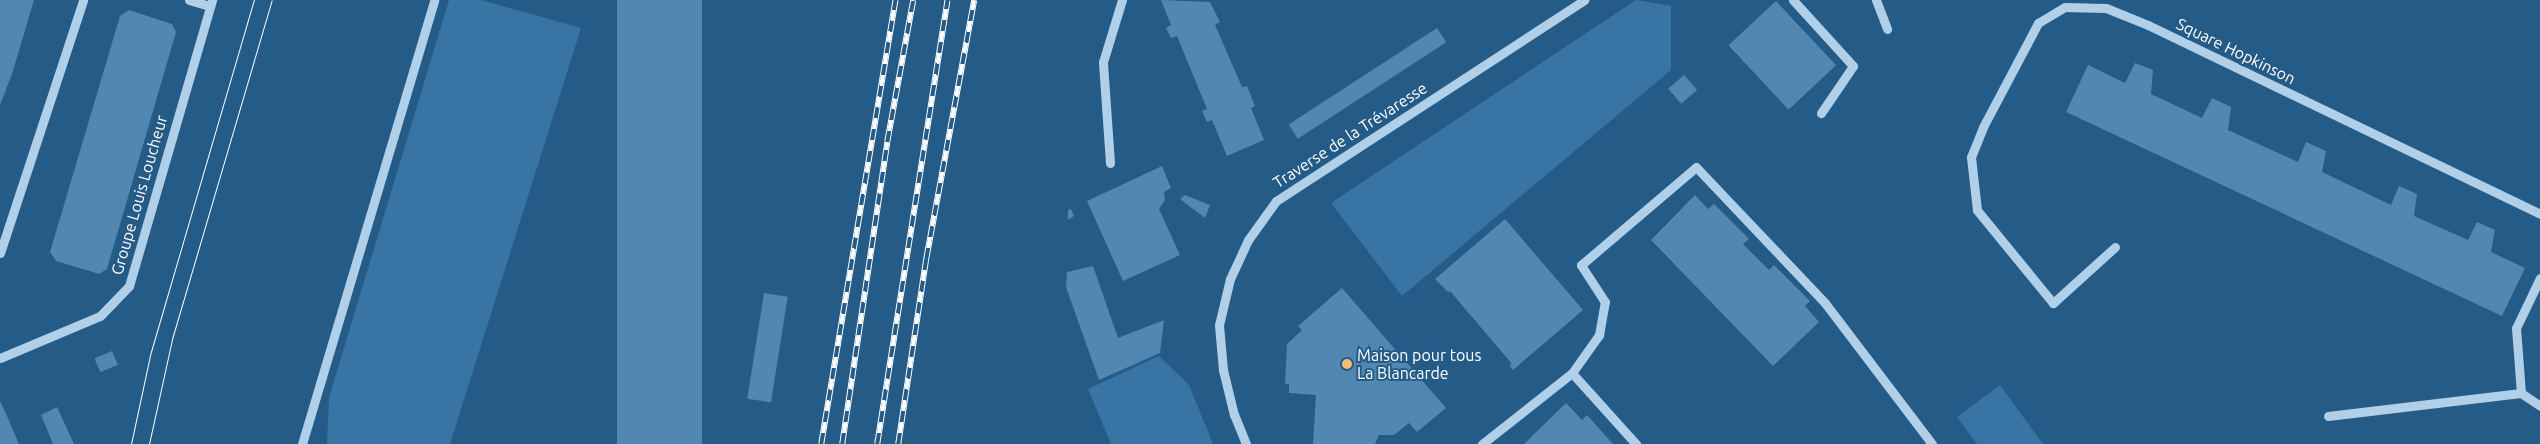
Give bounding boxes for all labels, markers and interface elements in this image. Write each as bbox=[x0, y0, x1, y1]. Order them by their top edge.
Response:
street label: Square Hopkinson bbox=[2173, 14, 2299, 88]
street label: Traverse de la Trévaresse bbox=[1269, 78, 1431, 192]
street label: Groupe Louis Loucheur bbox=[107, 113, 171, 277]
place label: Maison pour tous La Blancarde bbox=[1357, 345, 1481, 383]
marker: Maison pour tous La Blancarde bbox=[1341, 358, 1353, 370]

